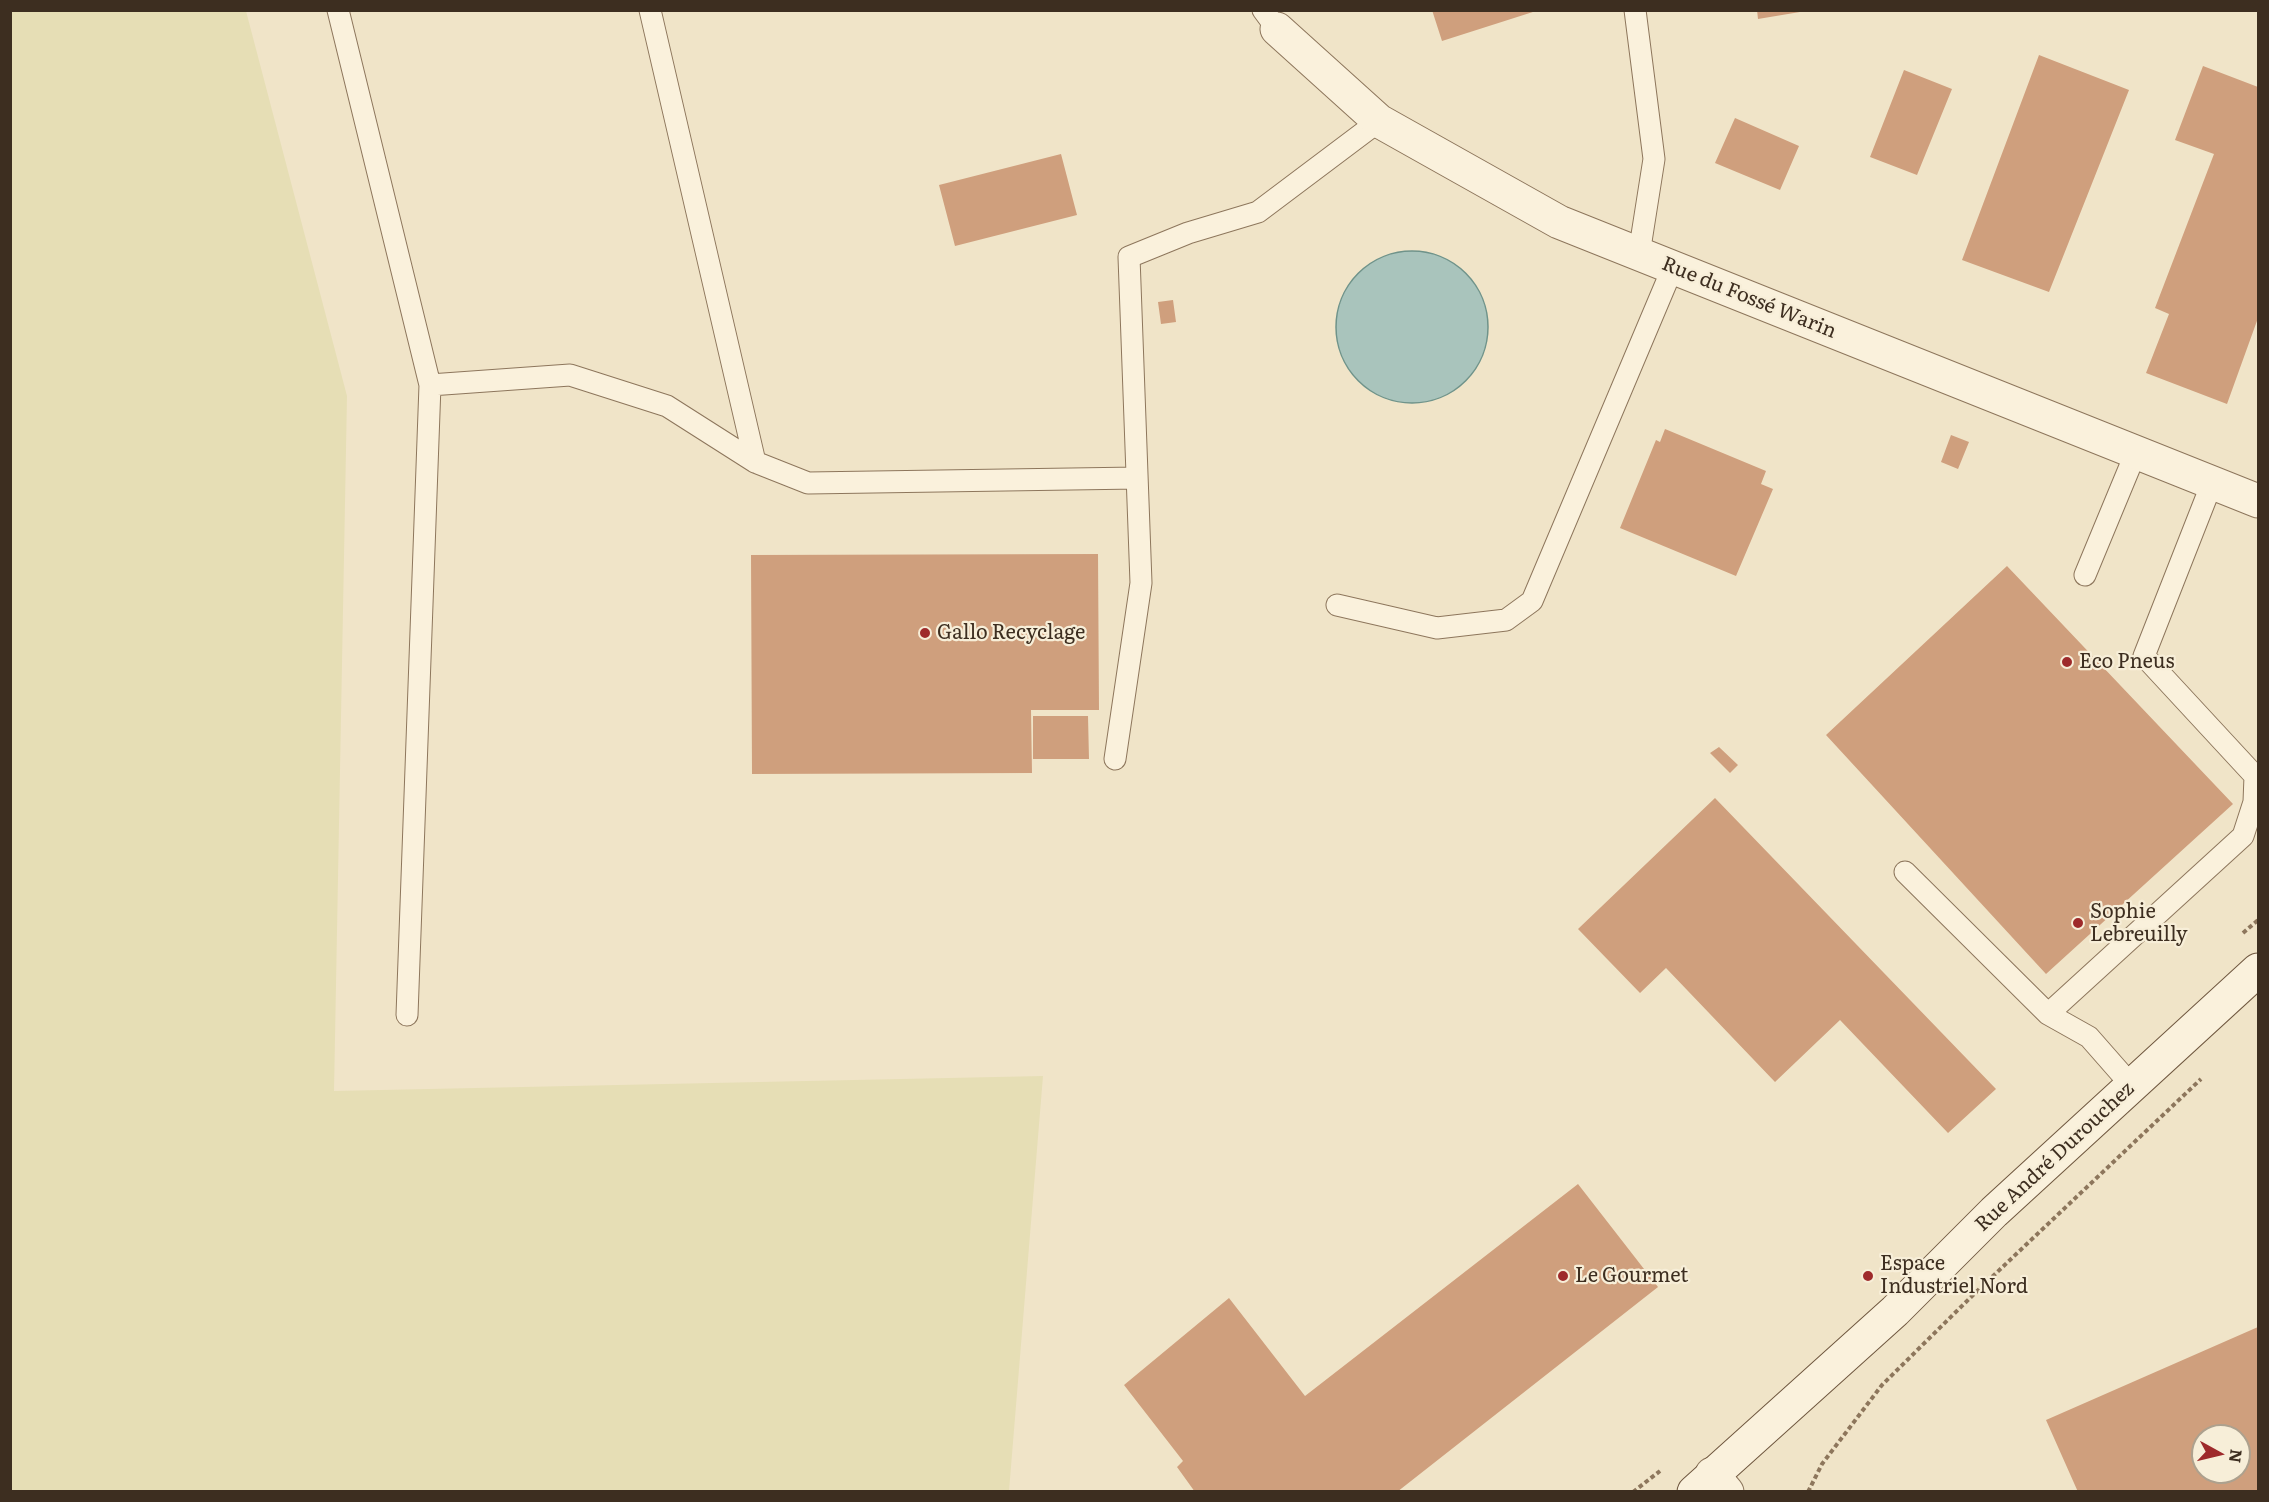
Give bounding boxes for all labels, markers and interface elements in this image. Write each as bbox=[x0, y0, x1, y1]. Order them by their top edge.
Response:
street label: Rue du Fossé Warin bbox=[1658, 252, 1840, 344]
place label: Gallo Recyclage bbox=[937, 621, 1085, 645]
marker: Gallo Recyclage bbox=[918, 626, 932, 640]
place label: Eco Pneus bbox=[2079, 650, 2174, 674]
marker: Eco Pneus bbox=[2060, 655, 2074, 669]
place label: Sophie Lebreuilly bbox=[2090, 900, 2188, 947]
marker: Sophie Lebreuilly bbox=[2071, 916, 2085, 930]
street label: Rue André Durouchez bbox=[1971, 1077, 2139, 1237]
place label: Espace Industriel Nord bbox=[1880, 1252, 2028, 1299]
place label: Le Gourmet bbox=[1575, 1264, 1688, 1288]
marker: Le Gourmet bbox=[1556, 1269, 1570, 1283]
marker: Espace Industriel Nord bbox=[1861, 1269, 1875, 1283]
north arrow bbox=[2191, 1424, 2251, 1484]
text: N bbox=[2224, 1448, 2250, 1465]

